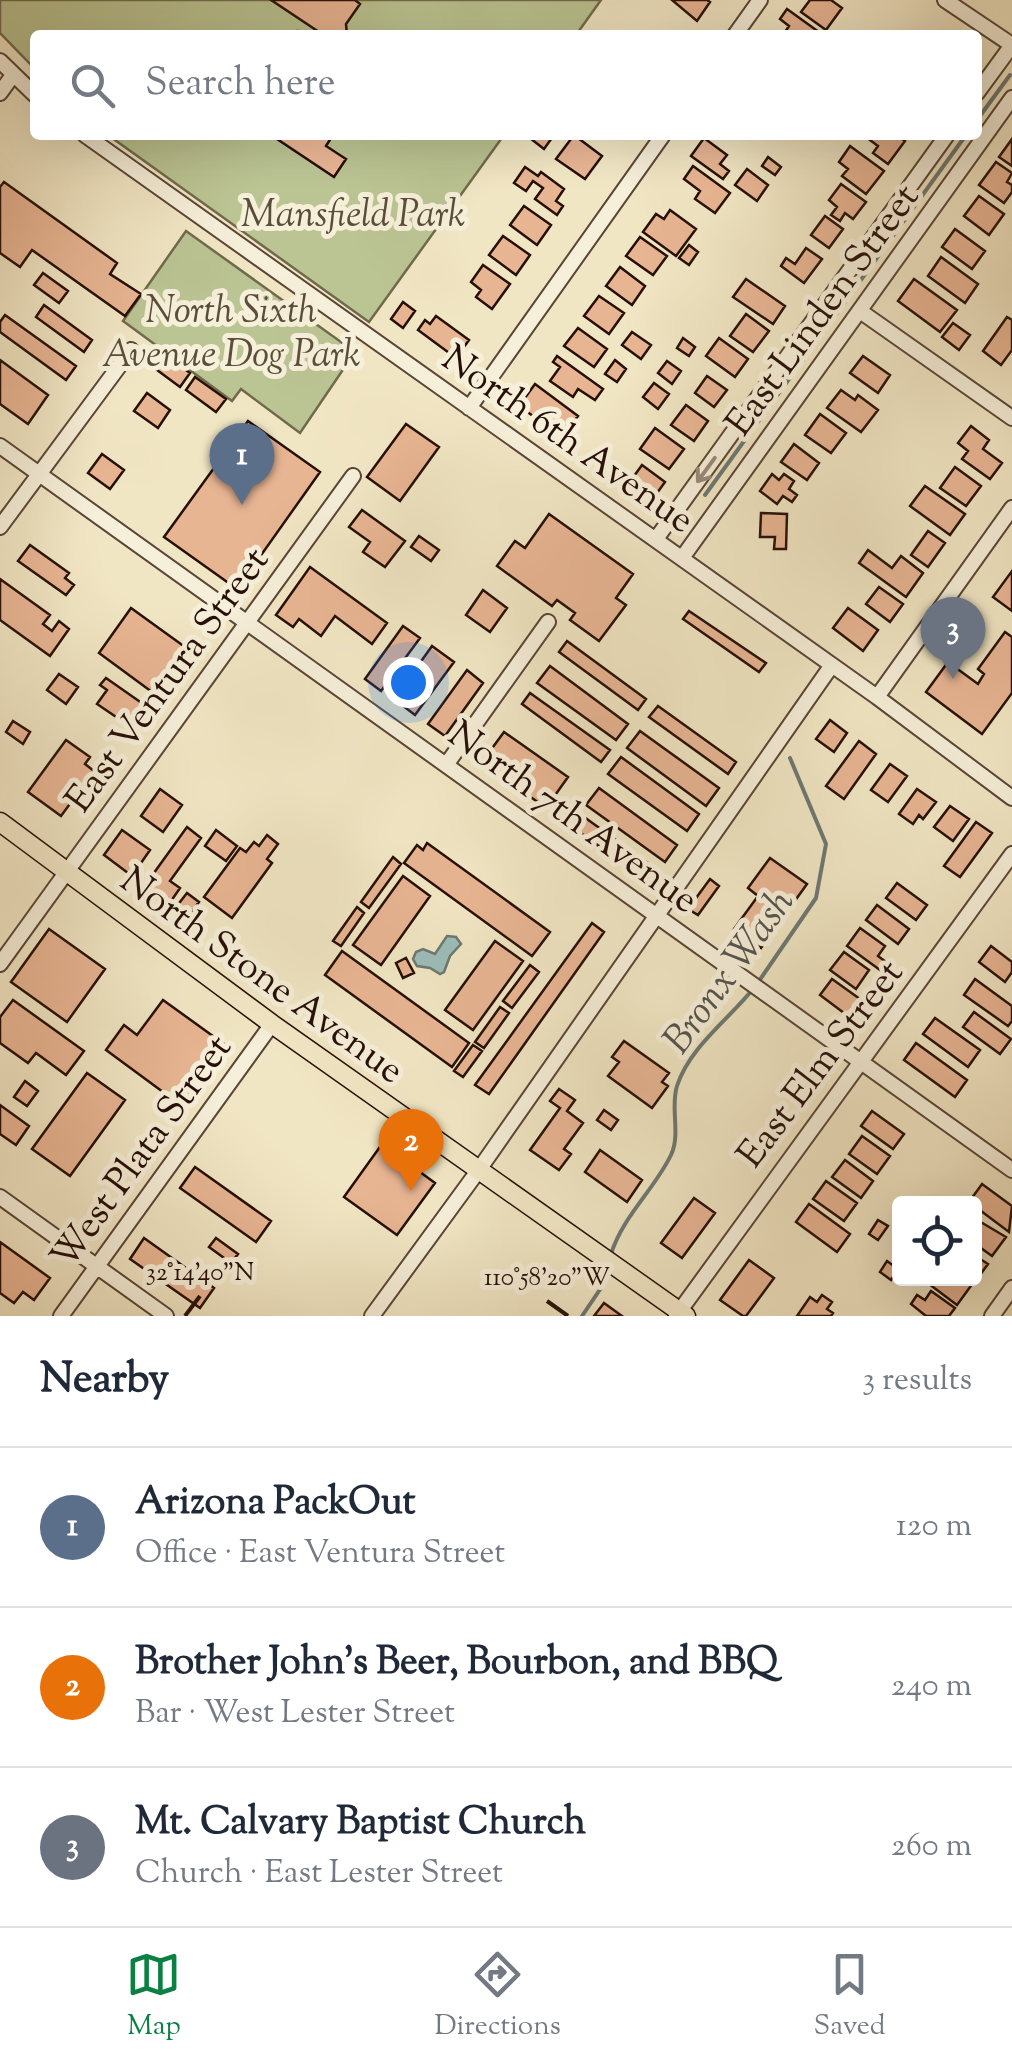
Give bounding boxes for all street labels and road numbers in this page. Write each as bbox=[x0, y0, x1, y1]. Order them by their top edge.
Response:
street label: East Linden Street bbox=[714, 174, 934, 448]
street label: North 6th Avenue bbox=[429, 334, 704, 549]
street label: East Ventura Street bbox=[54, 538, 284, 825]
street label: North 7th Avenue bbox=[435, 710, 708, 929]
street label: North Stone Avenue bbox=[107, 856, 414, 1099]
street label: East Elm Street bbox=[726, 950, 918, 1181]
street label: West Plata Street bbox=[40, 1025, 247, 1282]

